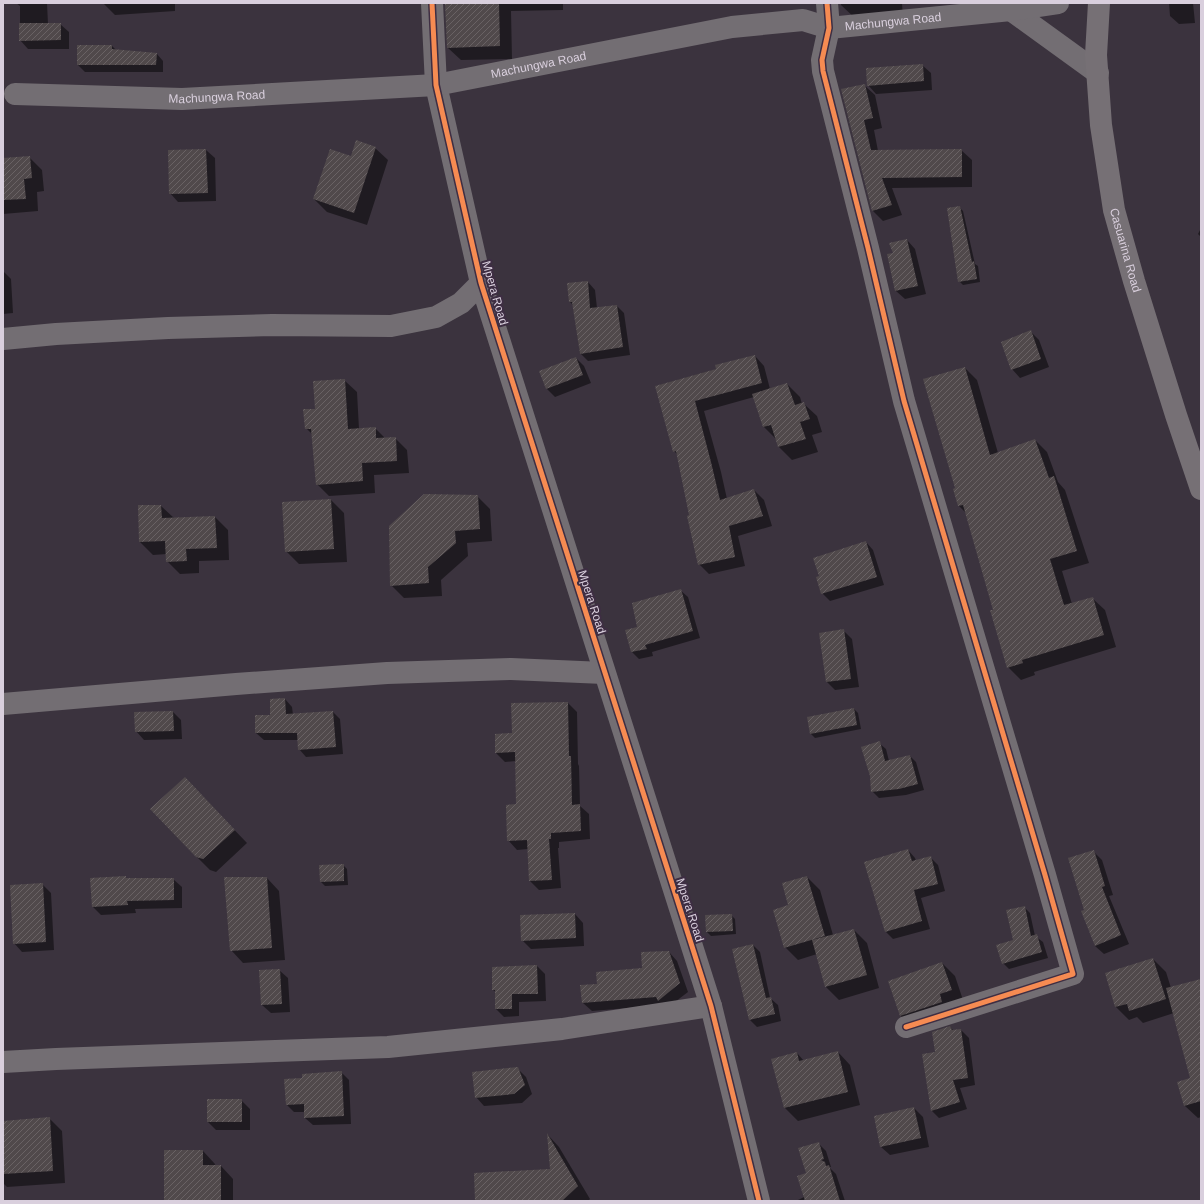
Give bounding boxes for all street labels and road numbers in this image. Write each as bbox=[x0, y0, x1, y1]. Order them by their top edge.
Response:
street label: Machungwa Road bbox=[844, 10, 942, 33]
street label: Machungwa Road bbox=[490, 49, 587, 81]
street label: Machungwa Road bbox=[168, 87, 266, 106]
street label: Casuarina Road bbox=[1107, 206, 1144, 294]
street label: Mpera Road bbox=[479, 259, 511, 327]
street label: Mpera Road bbox=[575, 568, 609, 636]
street label: Mpera Road bbox=[673, 876, 707, 944]

